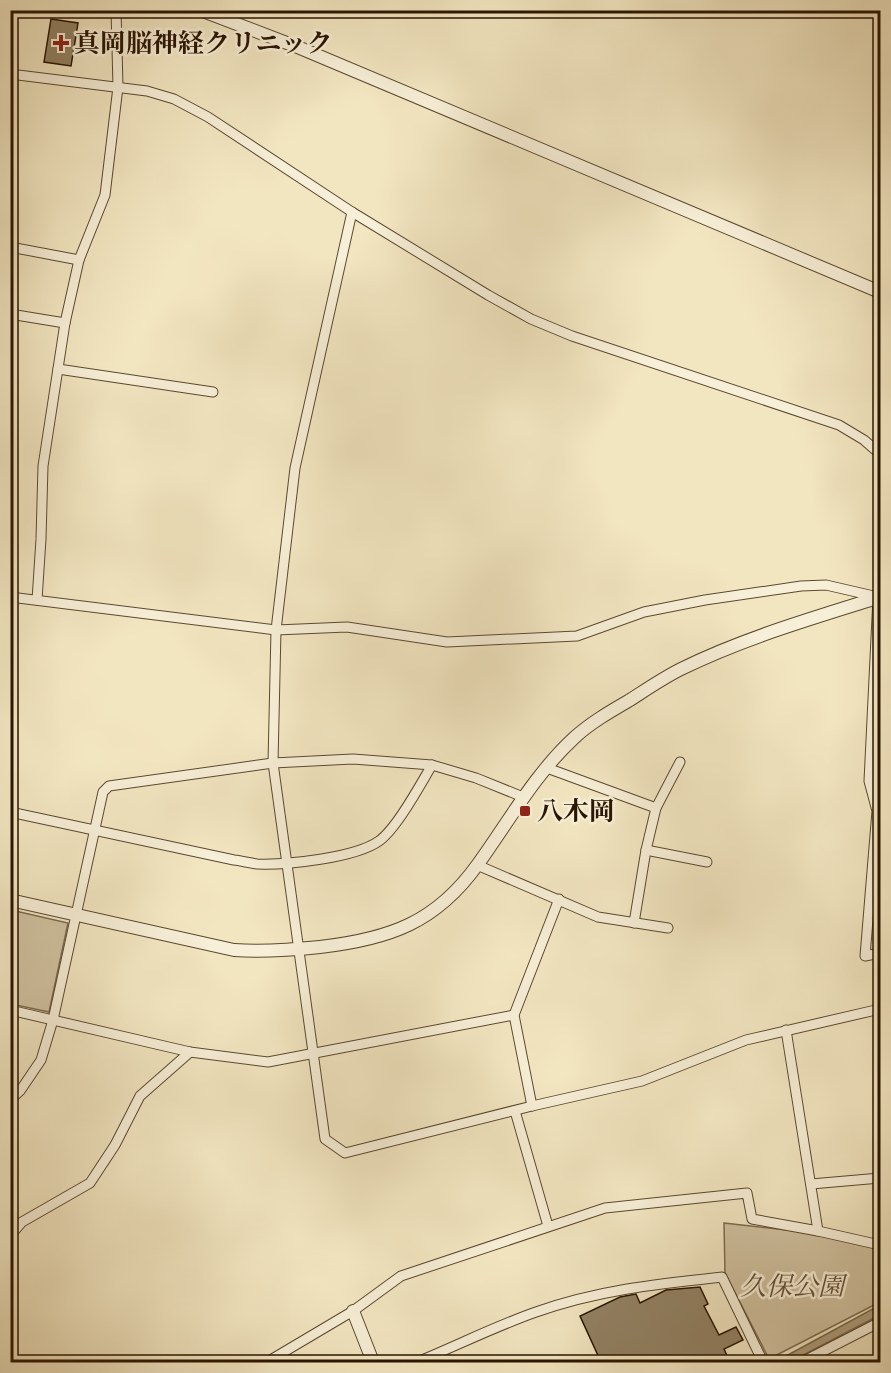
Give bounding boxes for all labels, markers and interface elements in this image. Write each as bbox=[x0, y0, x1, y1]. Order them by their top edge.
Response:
place label: 真岡脳神経クリニック bbox=[74, 28, 332, 61]
marker: 真岡脳神経クリニック bbox=[52, 34, 70, 52]
place label: 八木岡 bbox=[537, 796, 615, 829]
marker: 八木岡 bbox=[518, 804, 532, 818]
park label: 久保公園 bbox=[740, 1271, 848, 1304]

